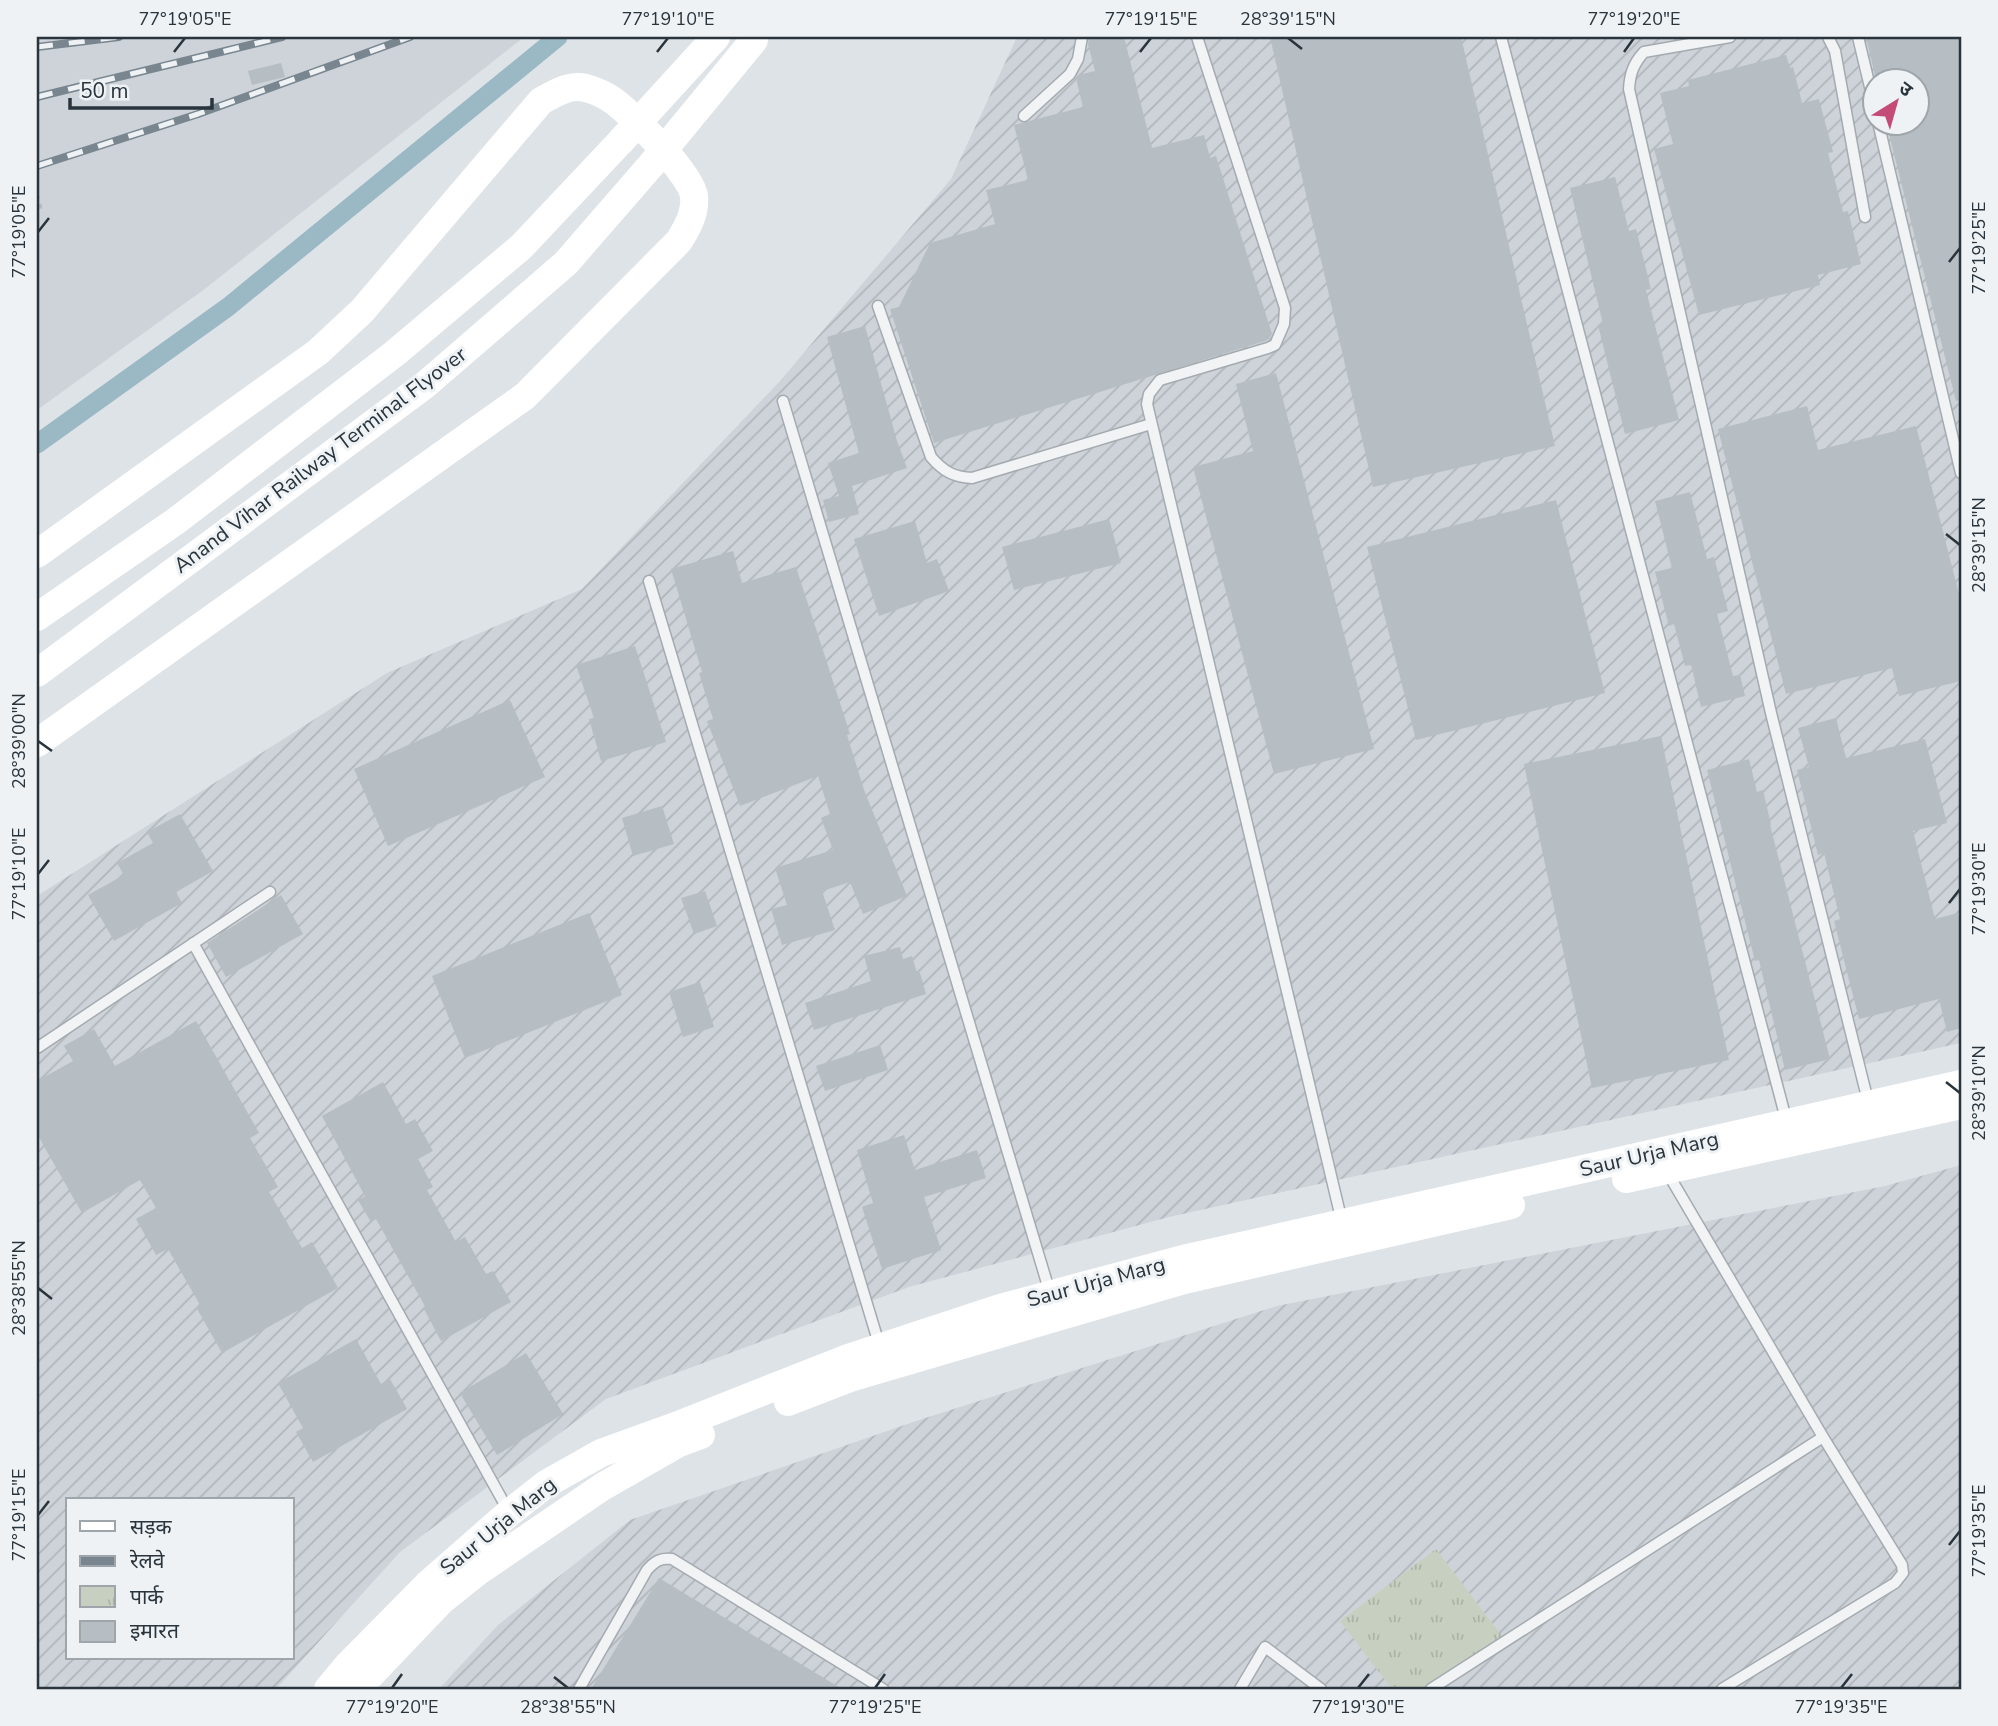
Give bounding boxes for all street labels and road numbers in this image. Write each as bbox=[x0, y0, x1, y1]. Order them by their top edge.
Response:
street label: Anand Vihar Railway Terminal Flyover bbox=[168, 340, 473, 580]
street label: Saur Urja Marg bbox=[1577, 1124, 1721, 1184]
street label: Saur Urja Marg bbox=[1024, 1250, 1168, 1314]
street label: Saur Urja Marg bbox=[434, 1470, 562, 1582]

